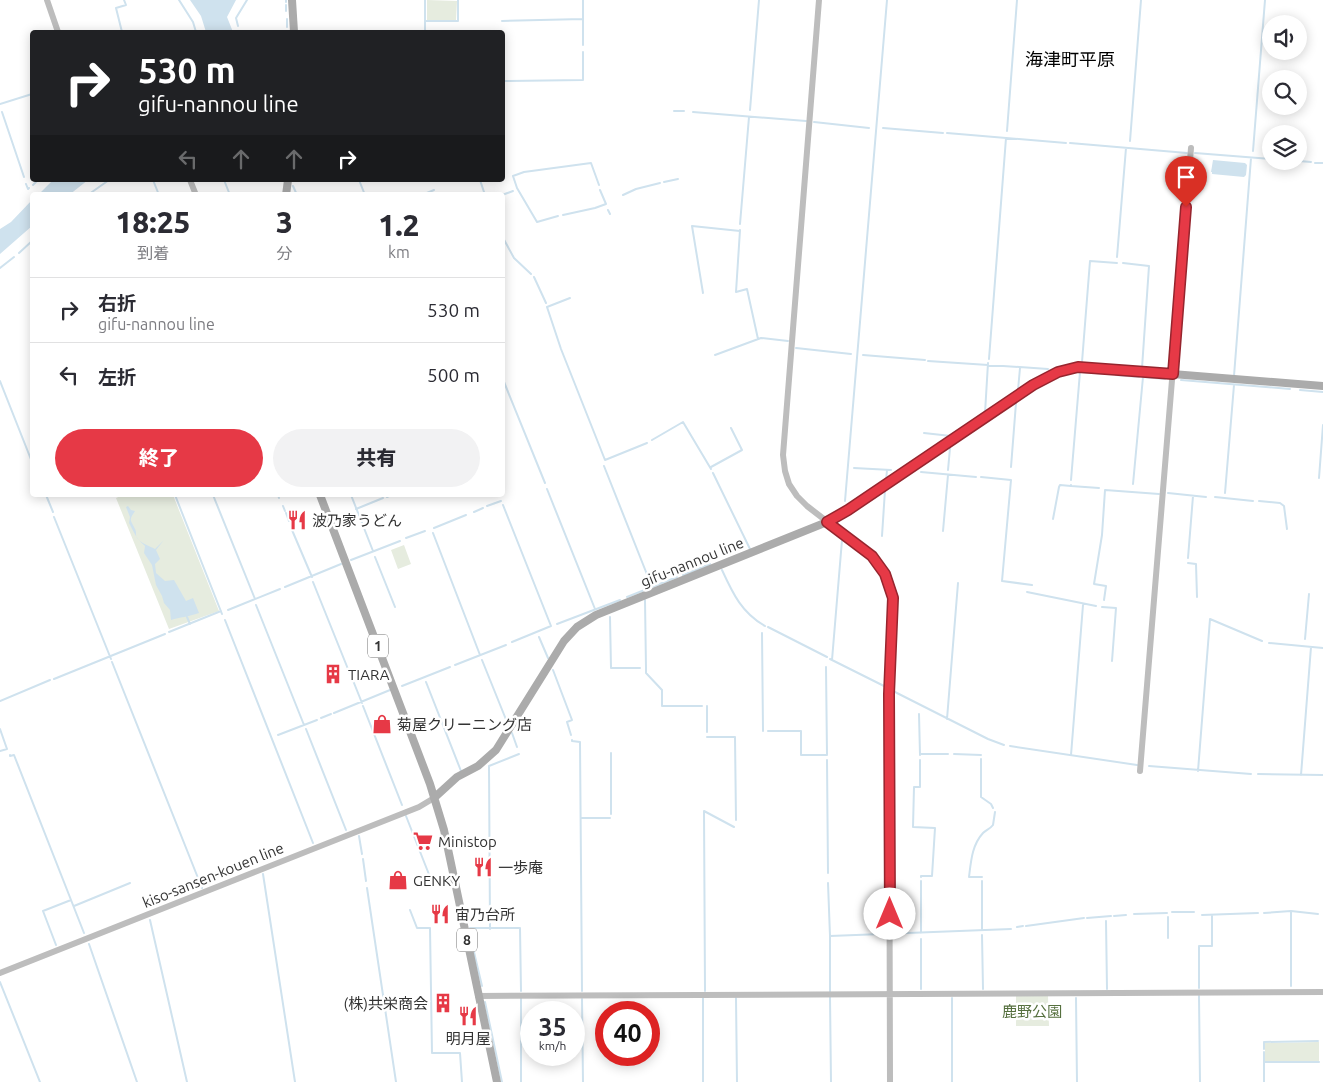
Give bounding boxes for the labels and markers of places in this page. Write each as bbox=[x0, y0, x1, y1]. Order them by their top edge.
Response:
pin bbox=[1165, 156, 1207, 207]
restaurant icon: 波乃家うどん bbox=[286, 509, 308, 531]
place label: 波乃家うどん bbox=[312, 512, 402, 529]
building icon: TIARA bbox=[322, 663, 344, 685]
place label: TIARA bbox=[348, 666, 390, 683]
shop icon: 菊屋クリーニング店 bbox=[371, 713, 393, 735]
place label: 菊屋クリーニング店 bbox=[397, 716, 532, 733]
supermarket icon: Ministop bbox=[412, 830, 434, 852]
place label: Ministop bbox=[438, 833, 497, 850]
restaurant icon: 一歩庵 bbox=[472, 856, 494, 878]
place label: 一歩庵 bbox=[498, 859, 543, 876]
shop icon: GENKY bbox=[387, 869, 409, 891]
place label: GENKY bbox=[413, 872, 461, 889]
restaurant icon: 宙乃台所 bbox=[429, 903, 451, 925]
place label: 宙乃台所 bbox=[455, 906, 515, 923]
building icon: (株)共栄商会 bbox=[432, 992, 454, 1014]
place label: (株)共栄商会 bbox=[344, 995, 428, 1012]
restaurant icon: 明月屋 bbox=[457, 1005, 479, 1027]
place label: 明月屋 bbox=[445, 1030, 491, 1047]

